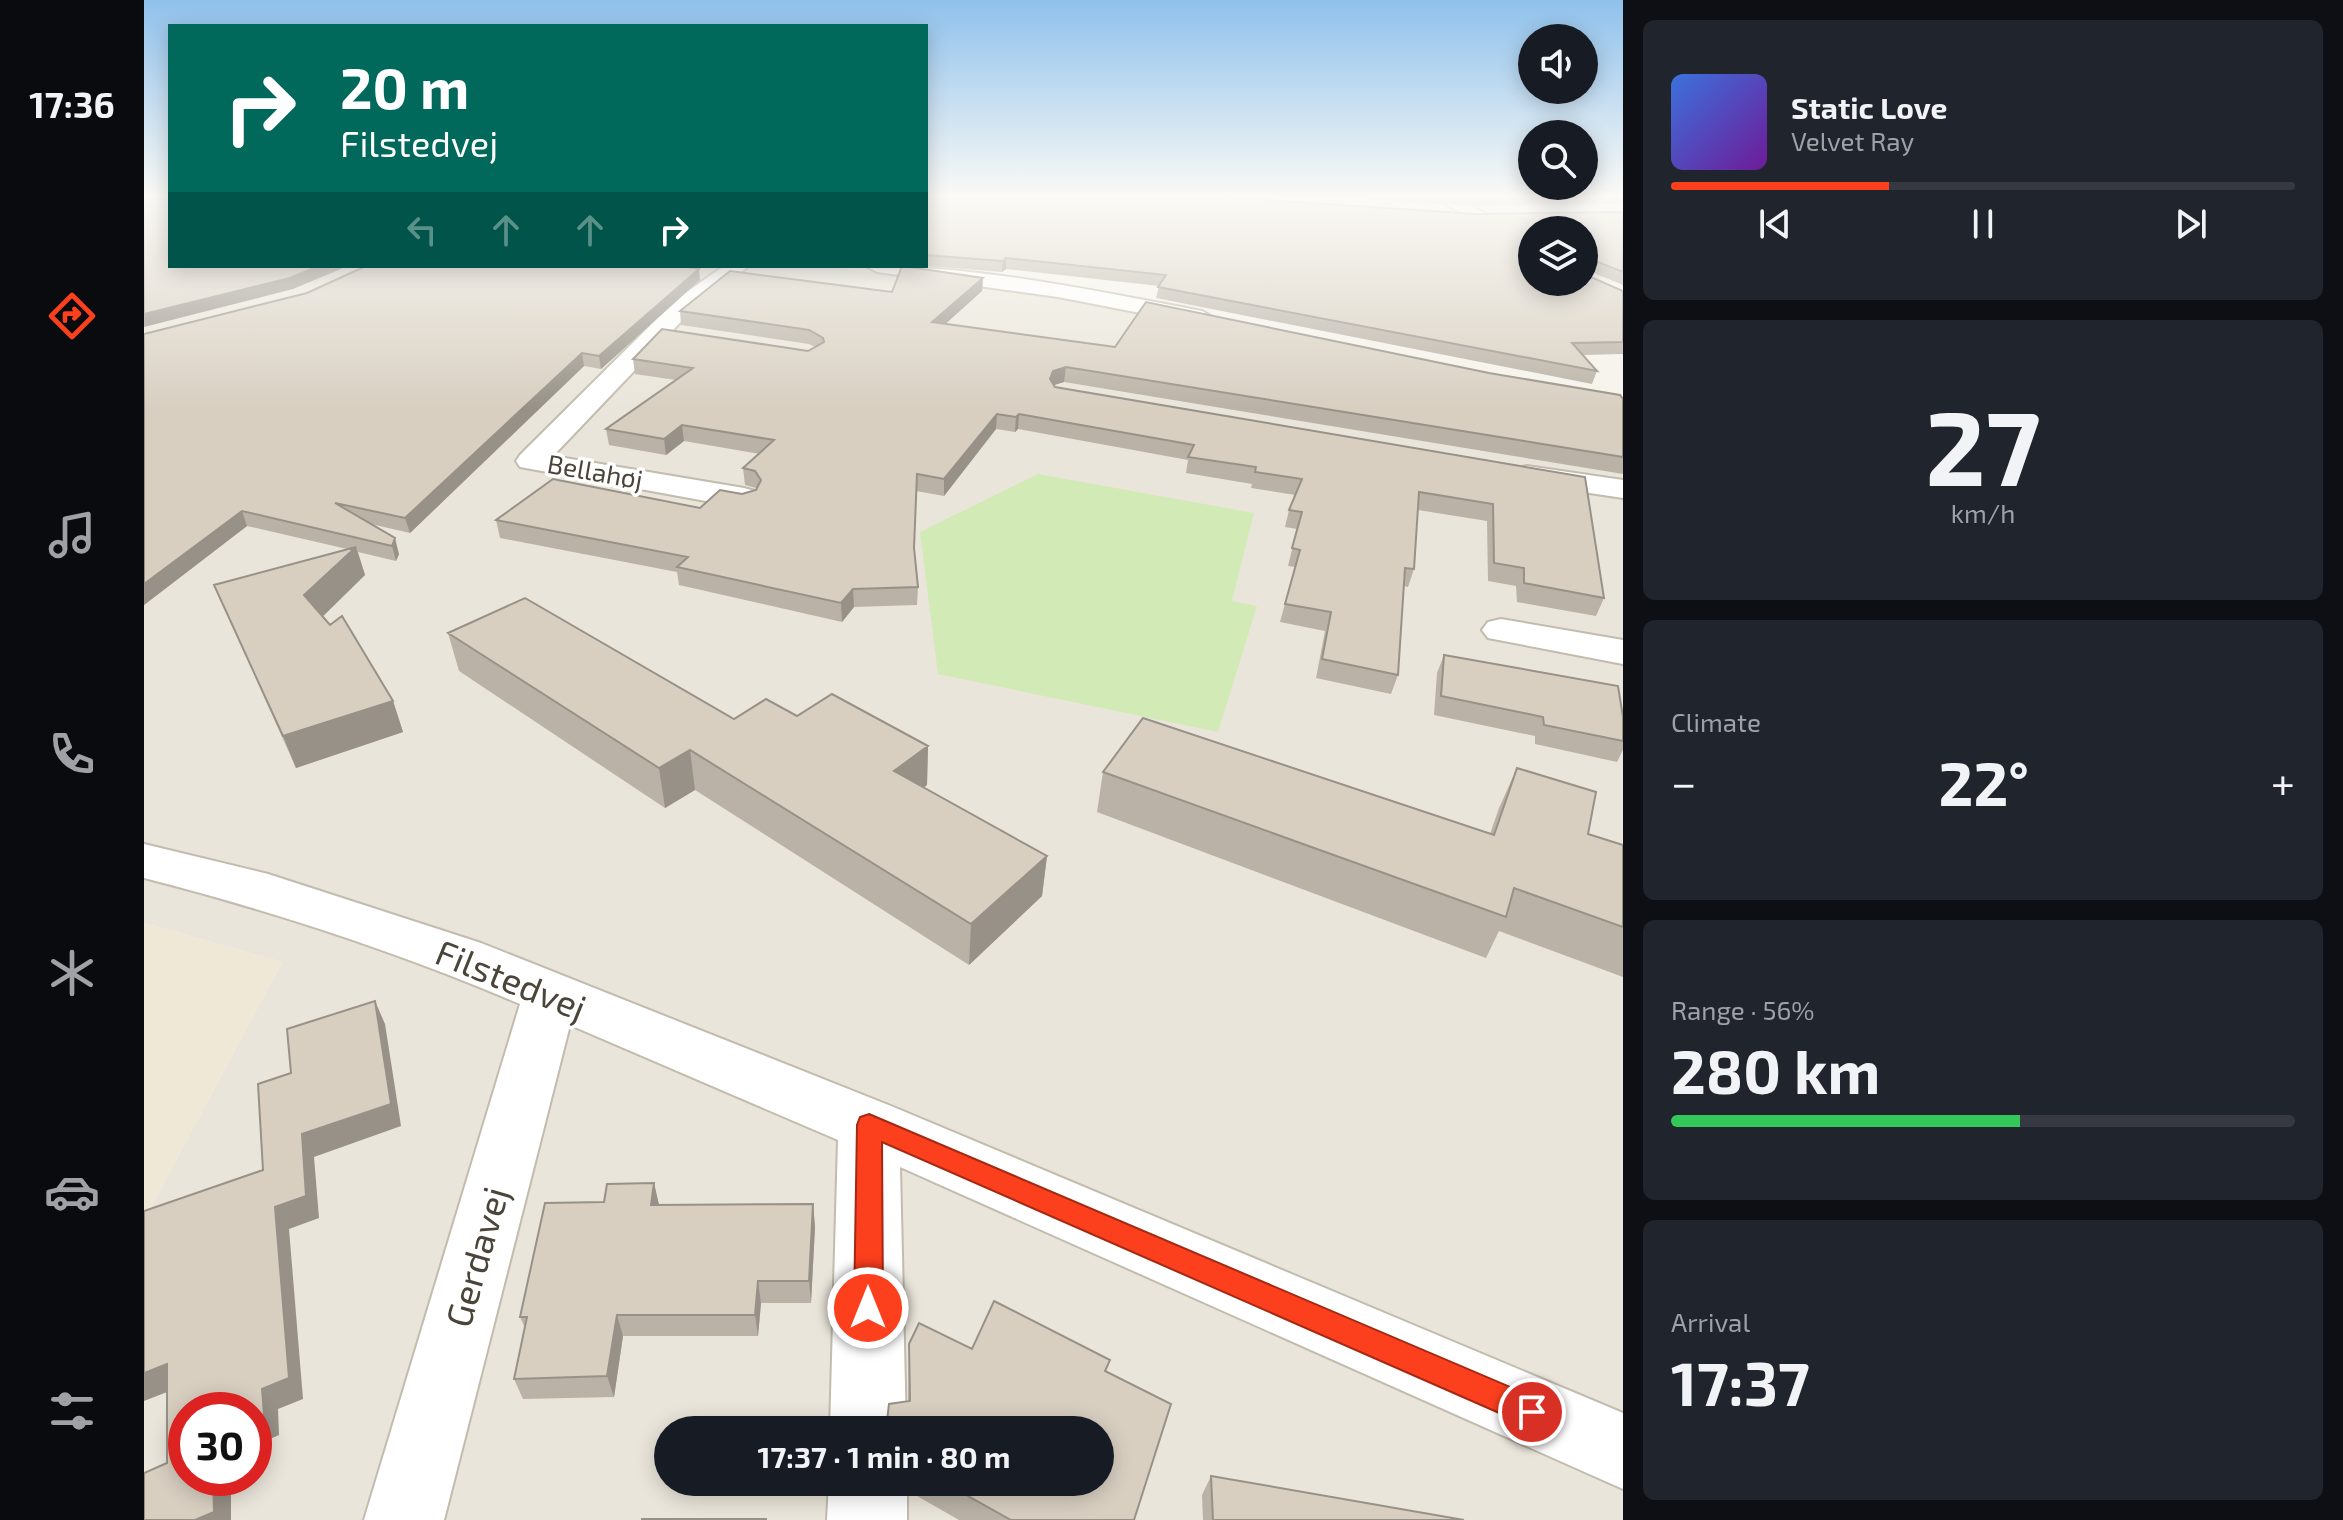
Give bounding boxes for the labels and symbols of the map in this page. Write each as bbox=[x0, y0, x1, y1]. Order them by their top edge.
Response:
street label: Bellahøj bbox=[545, 447, 645, 494]
street label: Filstedvej bbox=[430, 929, 593, 1028]
street label: Gerdavej bbox=[435, 1182, 516, 1332]
position arrow bbox=[826, 1266, 910, 1350]
pin bbox=[1498, 1378, 1566, 1446]
speed limit sign: 30 bbox=[168, 1392, 272, 1496]

